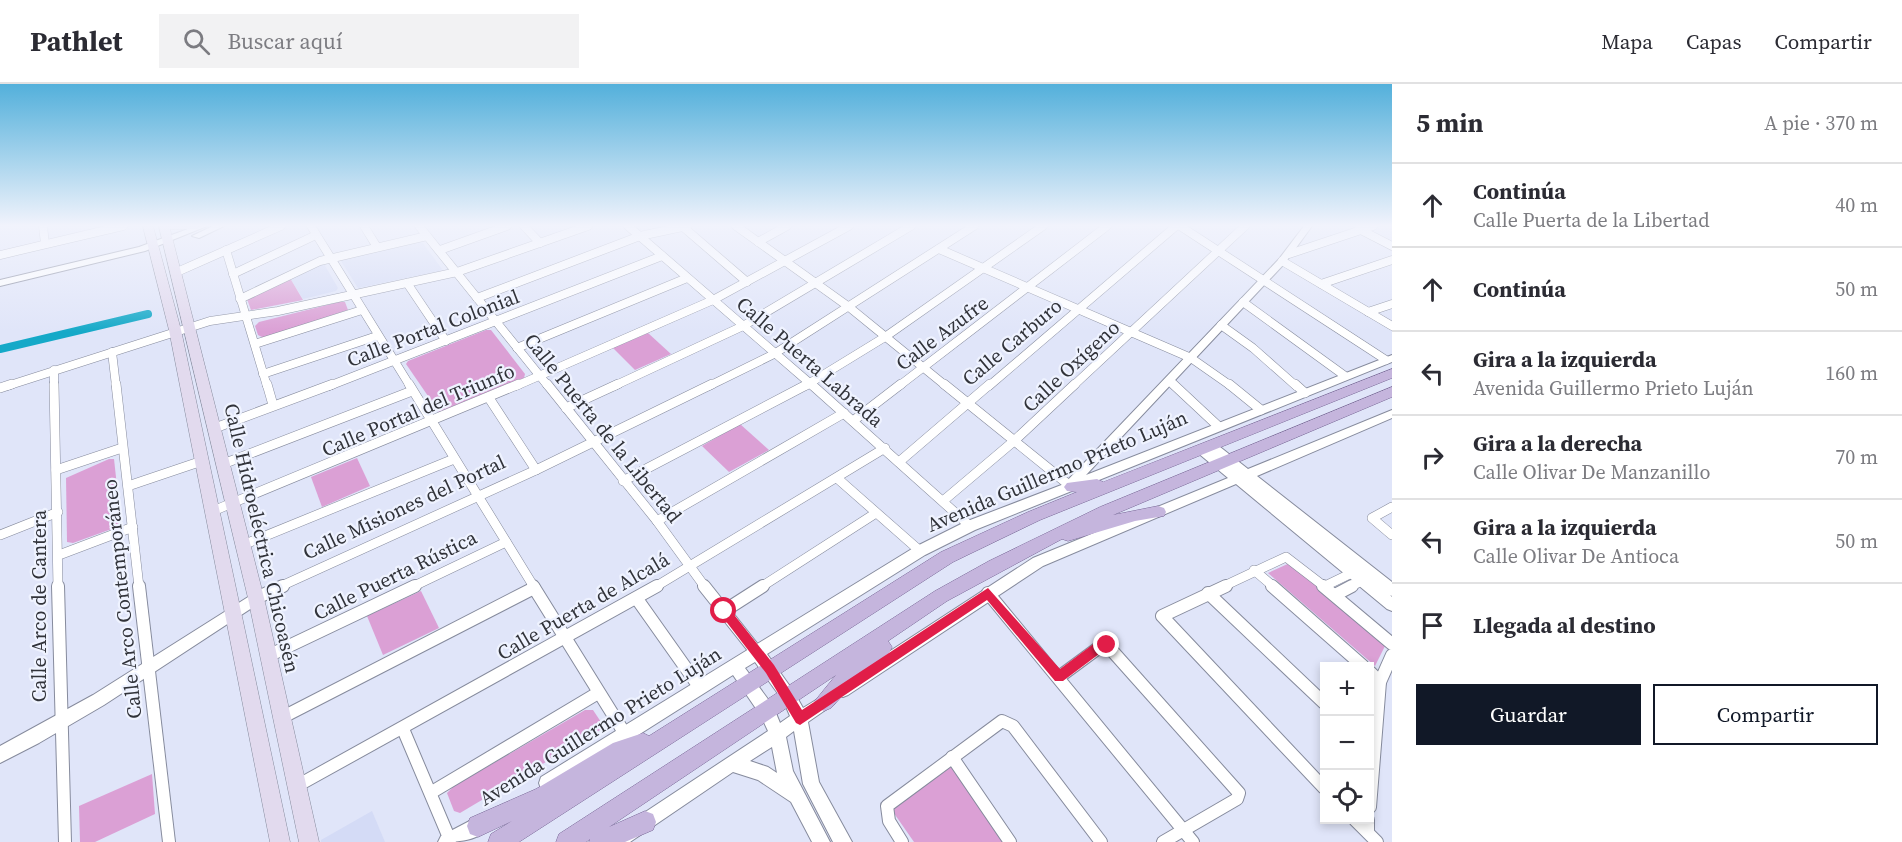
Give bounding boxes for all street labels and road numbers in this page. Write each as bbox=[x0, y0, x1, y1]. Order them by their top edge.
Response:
street label: Calle Portal Colonial bbox=[343, 282, 523, 374]
street label: Calle Azufre bbox=[890, 289, 994, 377]
street label: Calle Puerta Labrada bbox=[730, 290, 890, 434]
street label: Calle Carburo bbox=[956, 292, 1068, 392]
street label: Calle Oxígeno bbox=[1016, 314, 1126, 418]
street label: Calle Puerta de la Libertad bbox=[518, 327, 689, 529]
street label: Calle Portal del Triunfo bbox=[317, 357, 519, 463]
street label: Calle Hidroeléctrica Chicoasén bbox=[217, 400, 307, 676]
street label: Avenida Guillermo Prieto Luján bbox=[922, 403, 1192, 539]
street label: Calle Misiones del Portal bbox=[298, 448, 510, 566]
street label: Calle Arco Contemporáneo bbox=[95, 478, 149, 720]
street label: Calle Arco de Cantera bbox=[25, 509, 53, 702]
street label: Calle Puerta Rústica bbox=[309, 523, 482, 627]
street label: Calle Puerta de Alcalá bbox=[492, 545, 675, 667]
street label: Avenida Guillermo Prieto Luján bbox=[474, 640, 726, 812]

